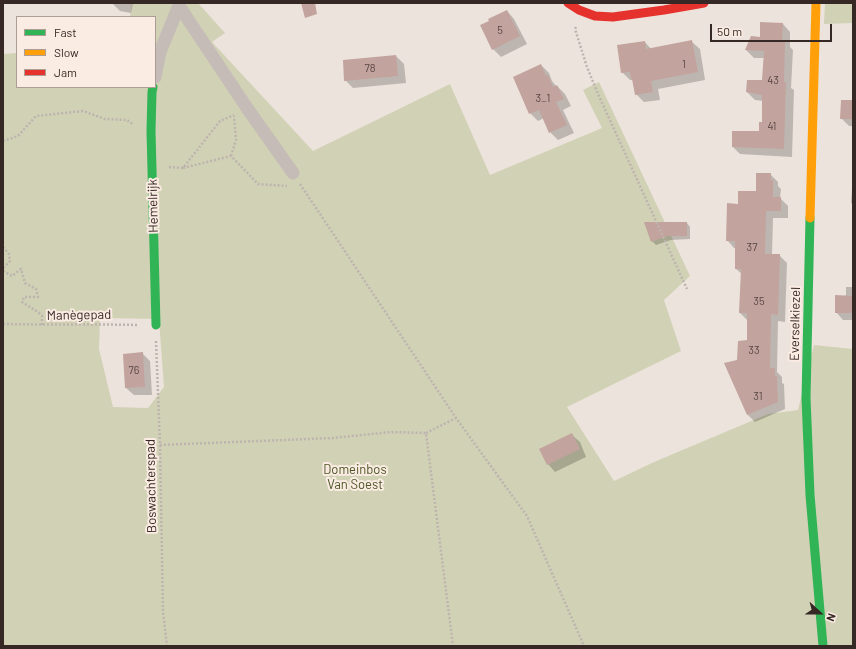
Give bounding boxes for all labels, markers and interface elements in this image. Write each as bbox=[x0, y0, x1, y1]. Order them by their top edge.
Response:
legend bbox=[16, 16, 156, 88]
scale bar bbox=[712, 16, 834, 42]
house number: 5 bbox=[497, 23, 503, 37]
text: 50 m bbox=[717, 24, 742, 38]
text: Fast bbox=[54, 25, 77, 39]
text: Slow bbox=[54, 45, 79, 59]
house number: 1 bbox=[682, 57, 686, 71]
house number: 78 bbox=[365, 61, 375, 75]
text: Jam bbox=[54, 65, 77, 79]
house number: 43 bbox=[767, 73, 779, 87]
house number: 3_1 bbox=[536, 91, 550, 105]
house number: 41 bbox=[768, 119, 776, 133]
street label: Hemelrijk bbox=[145, 179, 161, 233]
house number: 37 bbox=[747, 240, 757, 254]
street label: Everselkiezel bbox=[787, 287, 803, 361]
house number: 35 bbox=[753, 294, 765, 308]
street label: Manègepad bbox=[47, 307, 111, 323]
house number: 33 bbox=[748, 343, 760, 357]
house number: 76 bbox=[129, 363, 139, 377]
house number: 31 bbox=[753, 389, 763, 403]
street label: Boswachterspad bbox=[142, 439, 160, 533]
park label: Domeinbos Van Soest bbox=[323, 462, 387, 493]
north arrow bbox=[800, 593, 840, 633]
text: N bbox=[824, 612, 839, 623]

